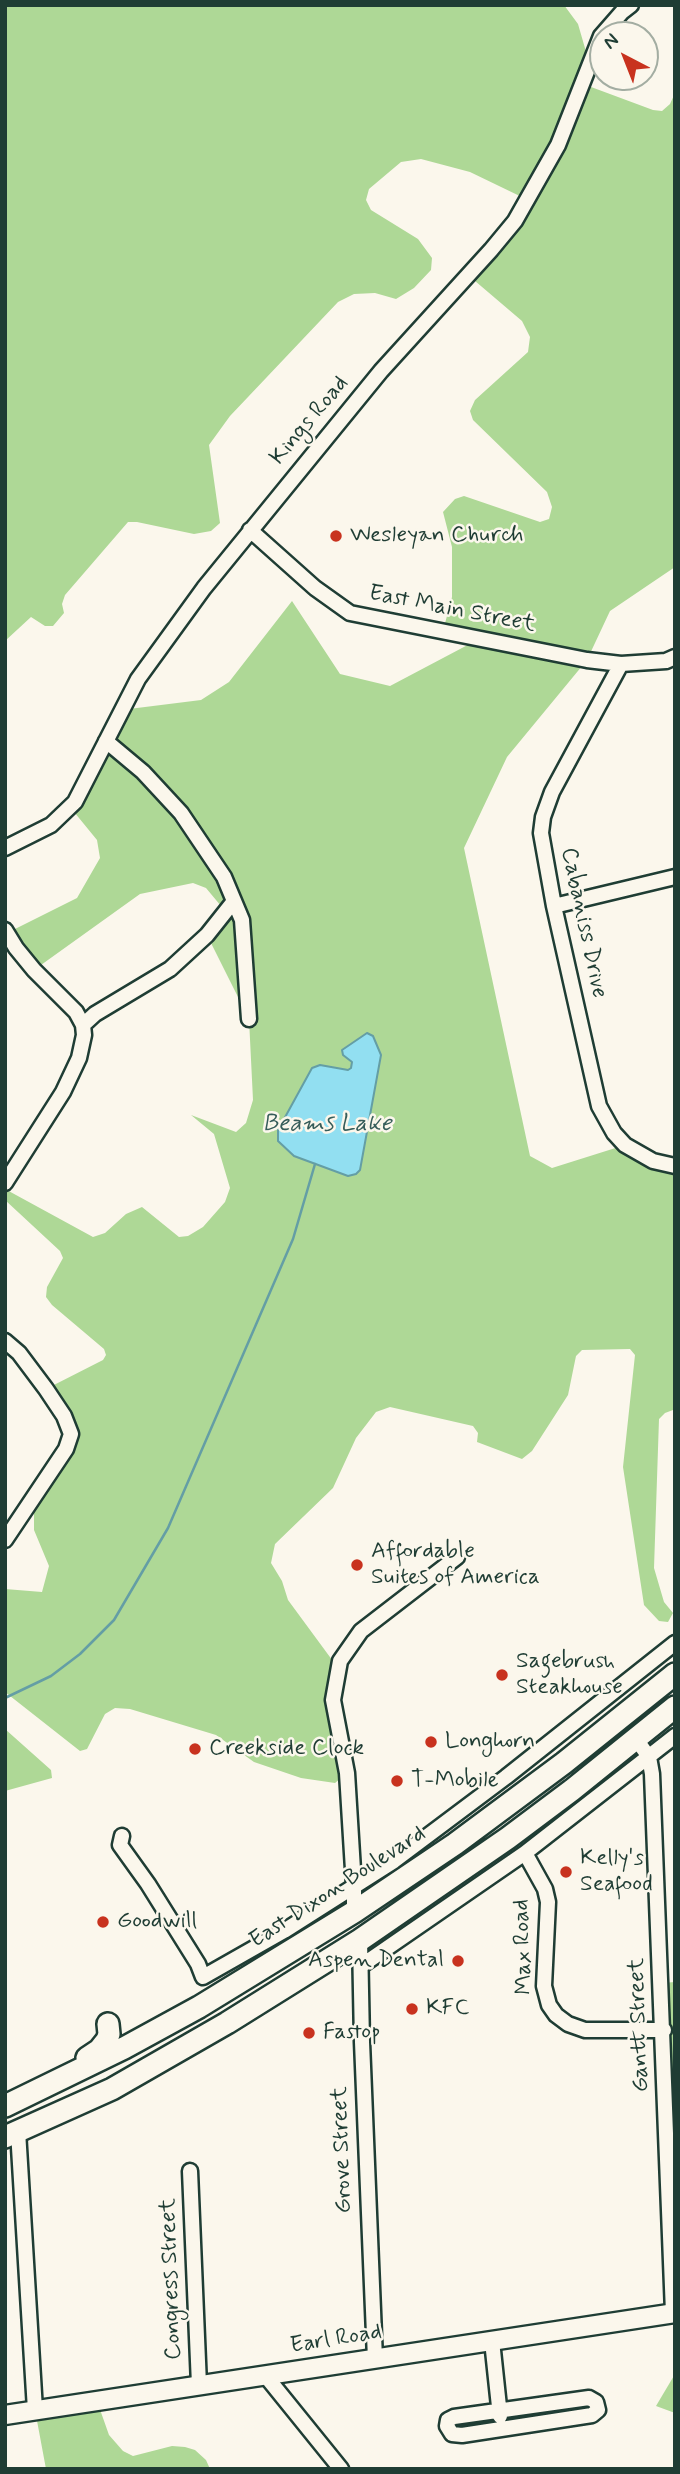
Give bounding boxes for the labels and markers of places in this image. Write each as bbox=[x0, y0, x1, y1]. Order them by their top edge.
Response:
place label: Wesleyan Church bbox=[350, 522, 524, 550]
marker: Wesleyan Church bbox=[328, 528, 344, 544]
place label: Affordable Suites of America bbox=[371, 1538, 540, 1592]
marker: Affordable Suites of America bbox=[349, 1557, 365, 1573]
place label: Sagebrush Steakhouse bbox=[516, 1648, 623, 1702]
marker: Sagebrush Steakhouse bbox=[494, 1667, 510, 1683]
place label: Longhorn bbox=[445, 1728, 535, 1756]
marker: Longhorn bbox=[423, 1734, 439, 1750]
place label: Creekside Clock bbox=[209, 1735, 364, 1763]
marker: Creekside Clock bbox=[187, 1741, 203, 1757]
place label: T-Mobile bbox=[411, 1767, 498, 1795]
marker: T-Mobile bbox=[389, 1773, 405, 1789]
place label: Kelly's Seafood bbox=[580, 1845, 653, 1899]
marker: Kelly's Seafood bbox=[558, 1864, 574, 1880]
place label: Goodwill bbox=[117, 1908, 197, 1936]
marker: Goodwill bbox=[95, 1914, 111, 1930]
place label: Aspen Dental bbox=[308, 1947, 444, 1975]
marker: Aspen Dental bbox=[450, 1953, 466, 1969]
place label: KFC bbox=[426, 1995, 469, 2023]
marker: KFC bbox=[404, 2001, 420, 2017]
place label: Fastop bbox=[323, 2019, 380, 2047]
marker: Fastop bbox=[301, 2025, 317, 2041]

